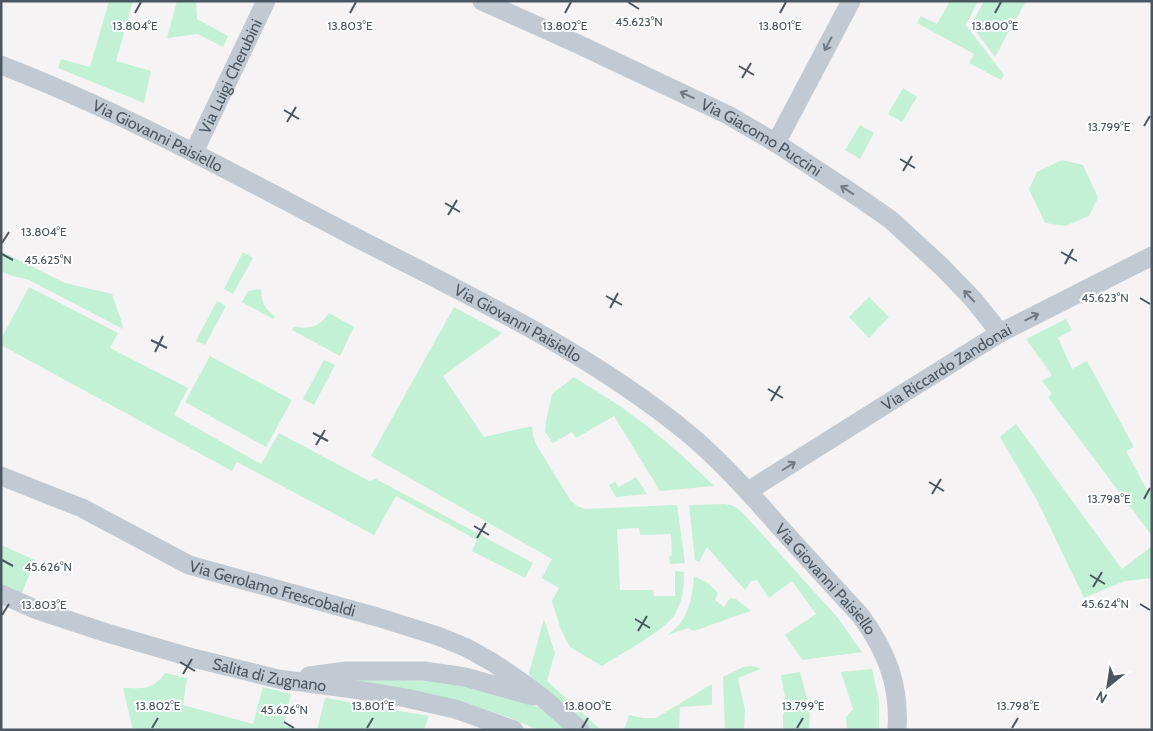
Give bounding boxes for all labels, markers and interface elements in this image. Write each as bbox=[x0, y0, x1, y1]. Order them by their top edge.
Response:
text: 45.623°N bbox=[615, 14, 663, 29]
street label: Via Luigi Cherubini bbox=[195, 16, 266, 137]
text: 13.804°E bbox=[112, 18, 158, 33]
text: 13.803°E bbox=[327, 18, 373, 33]
text: 13.802°E bbox=[543, 18, 588, 33]
text: 13.801°E bbox=[759, 18, 802, 33]
text: 13.800°E bbox=[971, 18, 1019, 33]
one-way arrow bbox=[823, 37, 833, 52]
one-way arrow bbox=[680, 90, 695, 99]
street label: Via Giacomo Puccini bbox=[698, 95, 825, 180]
street label: Via Giovanni Paisiello bbox=[89, 96, 226, 176]
text: 13.799°E bbox=[1088, 119, 1131, 134]
one-way arrow bbox=[841, 184, 855, 194]
text: 13.804°E bbox=[21, 224, 67, 239]
text: 45.625°N bbox=[24, 252, 72, 267]
street label: Via Giovanni Paisiello bbox=[451, 280, 585, 366]
one-way arrow bbox=[963, 289, 975, 302]
text: 45.623°N bbox=[1081, 290, 1129, 305]
one-way arrow bbox=[1025, 312, 1040, 322]
street label: Via Riccardo Zandonai bbox=[878, 320, 1015, 415]
one-way arrow bbox=[782, 460, 796, 470]
text: 13.798°E bbox=[1087, 491, 1131, 506]
street label: Via Giovanni Paisiello bbox=[771, 520, 880, 639]
street label: Via Gerolamo Frescobaldi bbox=[187, 557, 358, 621]
text: 45.626°N bbox=[24, 559, 72, 574]
text: 45.624°N bbox=[1081, 596, 1129, 611]
text: 13.803°E bbox=[21, 597, 67, 612]
street label: Salita di Zugnano bbox=[210, 654, 328, 695]
north arrow bbox=[1083, 661, 1133, 711]
text: N bbox=[1093, 687, 1110, 708]
text: 13.802°E bbox=[136, 698, 181, 713]
text: 13.801°E bbox=[352, 698, 395, 713]
text: 13.800°E bbox=[564, 698, 612, 713]
text: 13.799°E bbox=[782, 698, 825, 713]
text: 13.798°E bbox=[996, 698, 1040, 713]
text: 45.626°N bbox=[260, 702, 308, 717]

